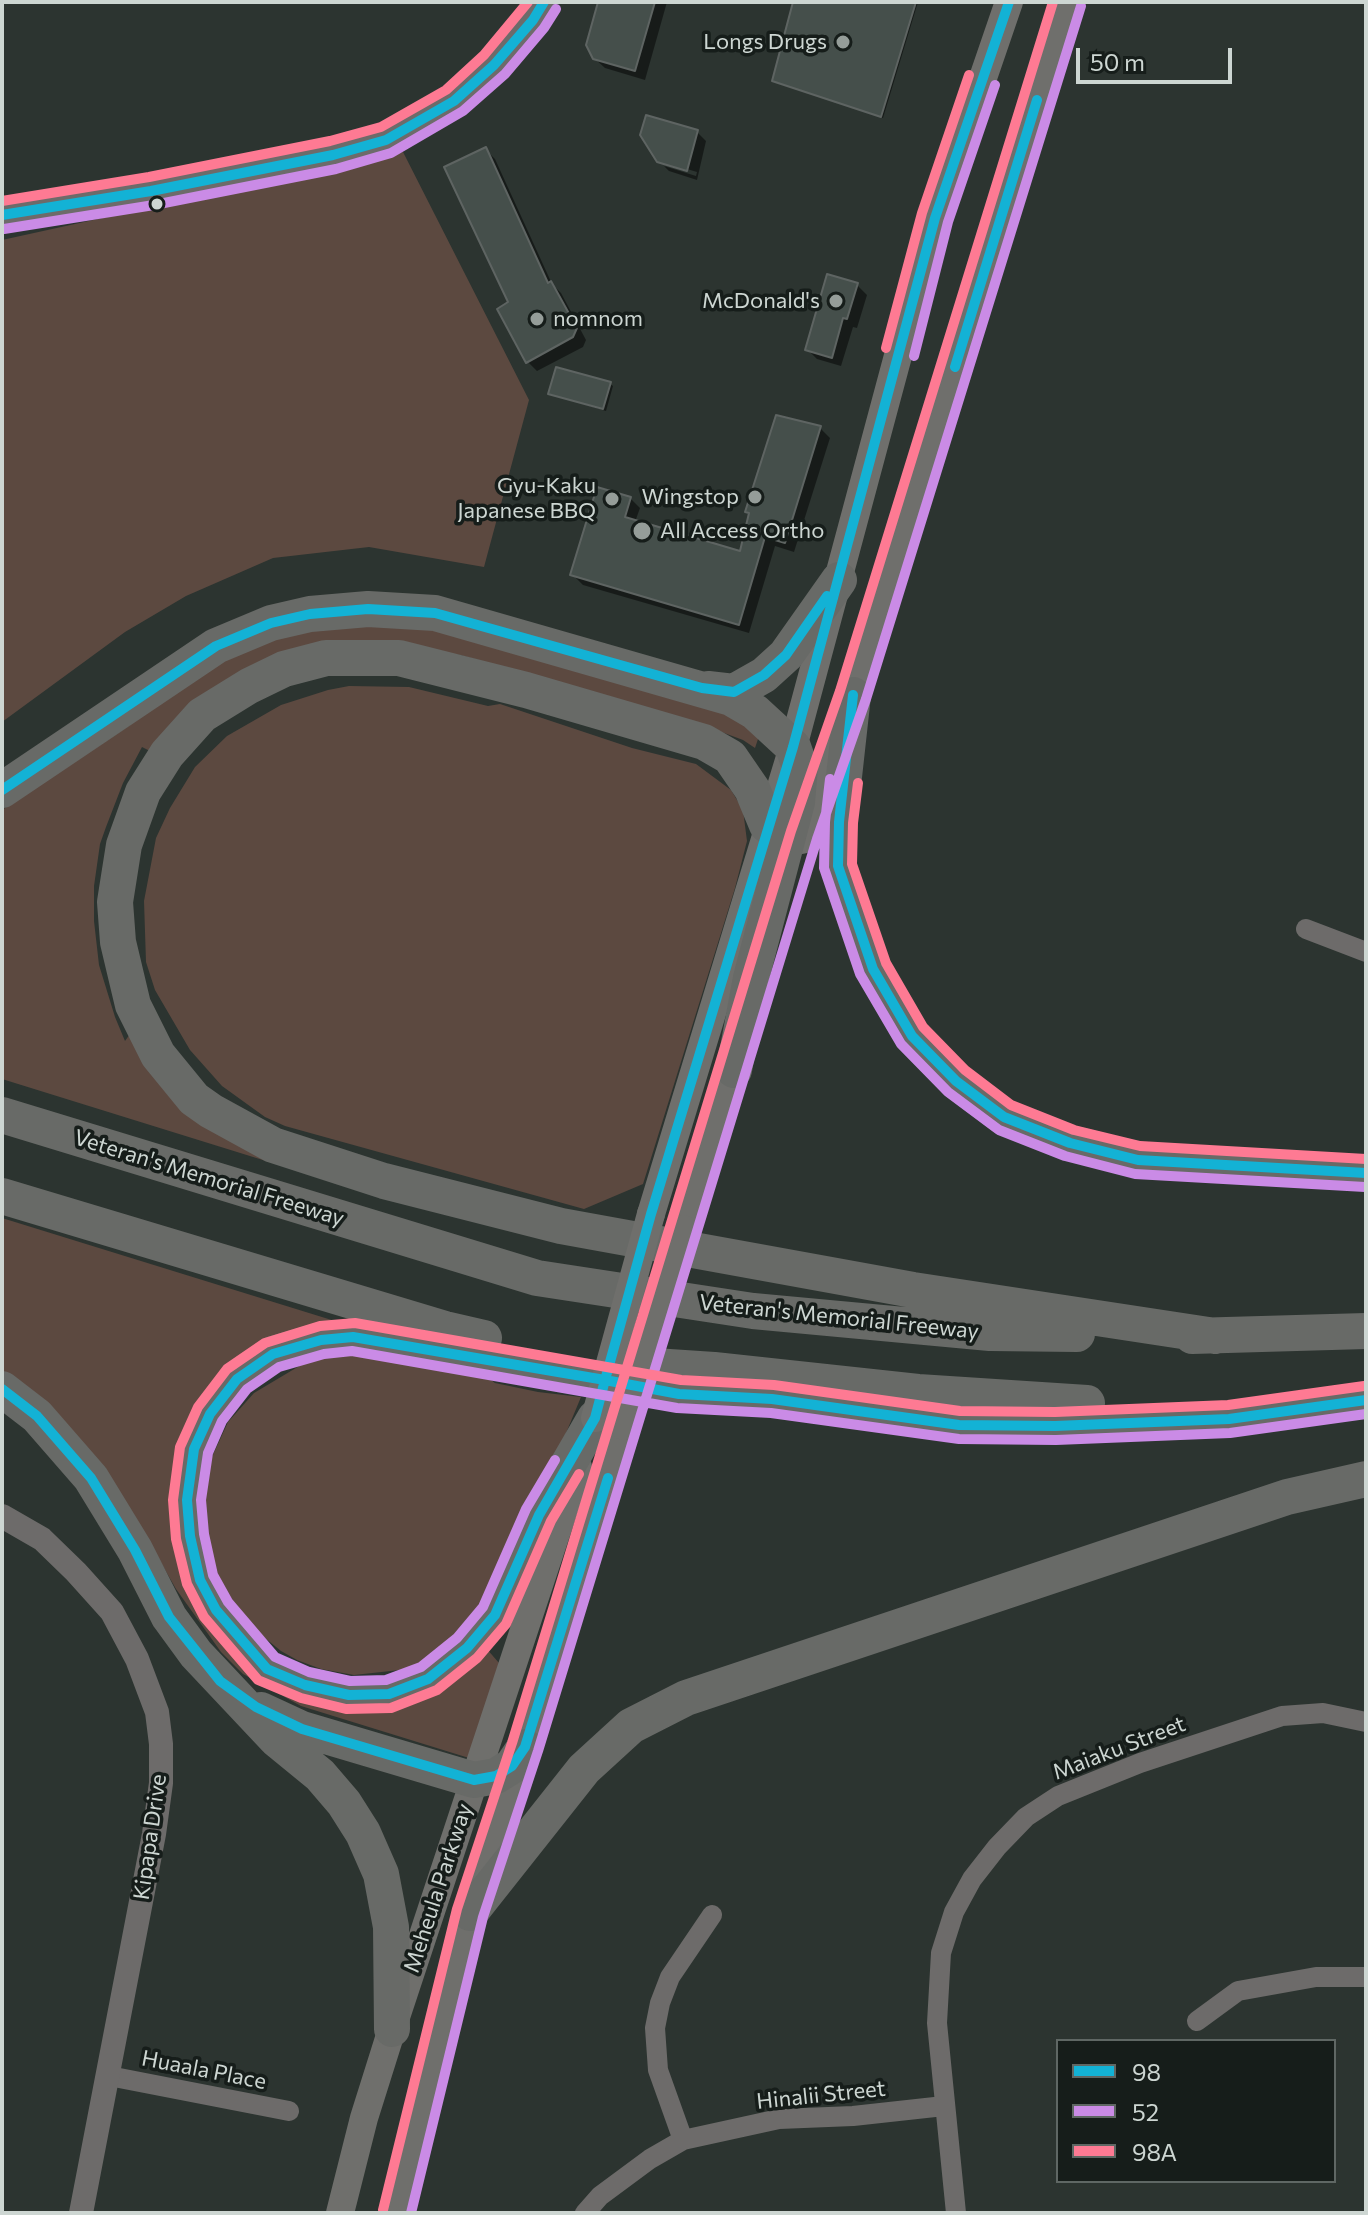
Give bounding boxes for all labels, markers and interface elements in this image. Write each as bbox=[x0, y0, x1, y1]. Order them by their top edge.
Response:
place label: Longs Drugs bbox=[703, 29, 827, 55]
scale bar bbox=[1080, 32, 1236, 82]
marker: Longs Drugs bbox=[834, 33, 852, 51]
text: 50 m bbox=[1090, 47, 1145, 76]
unlabelled marker bbox=[149, 196, 165, 212]
place label: McDonald's bbox=[702, 288, 820, 314]
marker: McDonald's bbox=[827, 292, 845, 310]
place label: nomnom bbox=[553, 306, 643, 332]
marker: nomnom bbox=[528, 310, 546, 328]
place label: Gyu-Kaku Japanese BBQ bbox=[457, 473, 596, 524]
place label: Wingstop bbox=[641, 484, 739, 510]
marker: Wingstop bbox=[746, 488, 764, 506]
marker: Gyu-Kaku Japanese BBQ bbox=[603, 490, 621, 508]
place label: All Access Ortho bbox=[660, 518, 824, 544]
marker: All Access Ortho bbox=[631, 520, 653, 542]
street label: Veteran's Memorial Freeway bbox=[71, 1124, 347, 1232]
street label: Veteran's Memorial Freeway bbox=[698, 1289, 980, 1345]
street label: Maiaku Street bbox=[1049, 1711, 1189, 1785]
street label: Kipapa Drive bbox=[128, 1772, 172, 1902]
street label: Meheula Parkway bbox=[398, 1800, 478, 1976]
legend bbox=[1056, 2039, 1336, 2183]
street label: Huaala Place bbox=[139, 2045, 269, 2095]
text: 98 bbox=[1132, 2057, 1161, 2086]
street label: Hinalii Street bbox=[755, 2075, 887, 2115]
text: 52 bbox=[1132, 2097, 1159, 2126]
text: 98A bbox=[1132, 2137, 1177, 2166]

